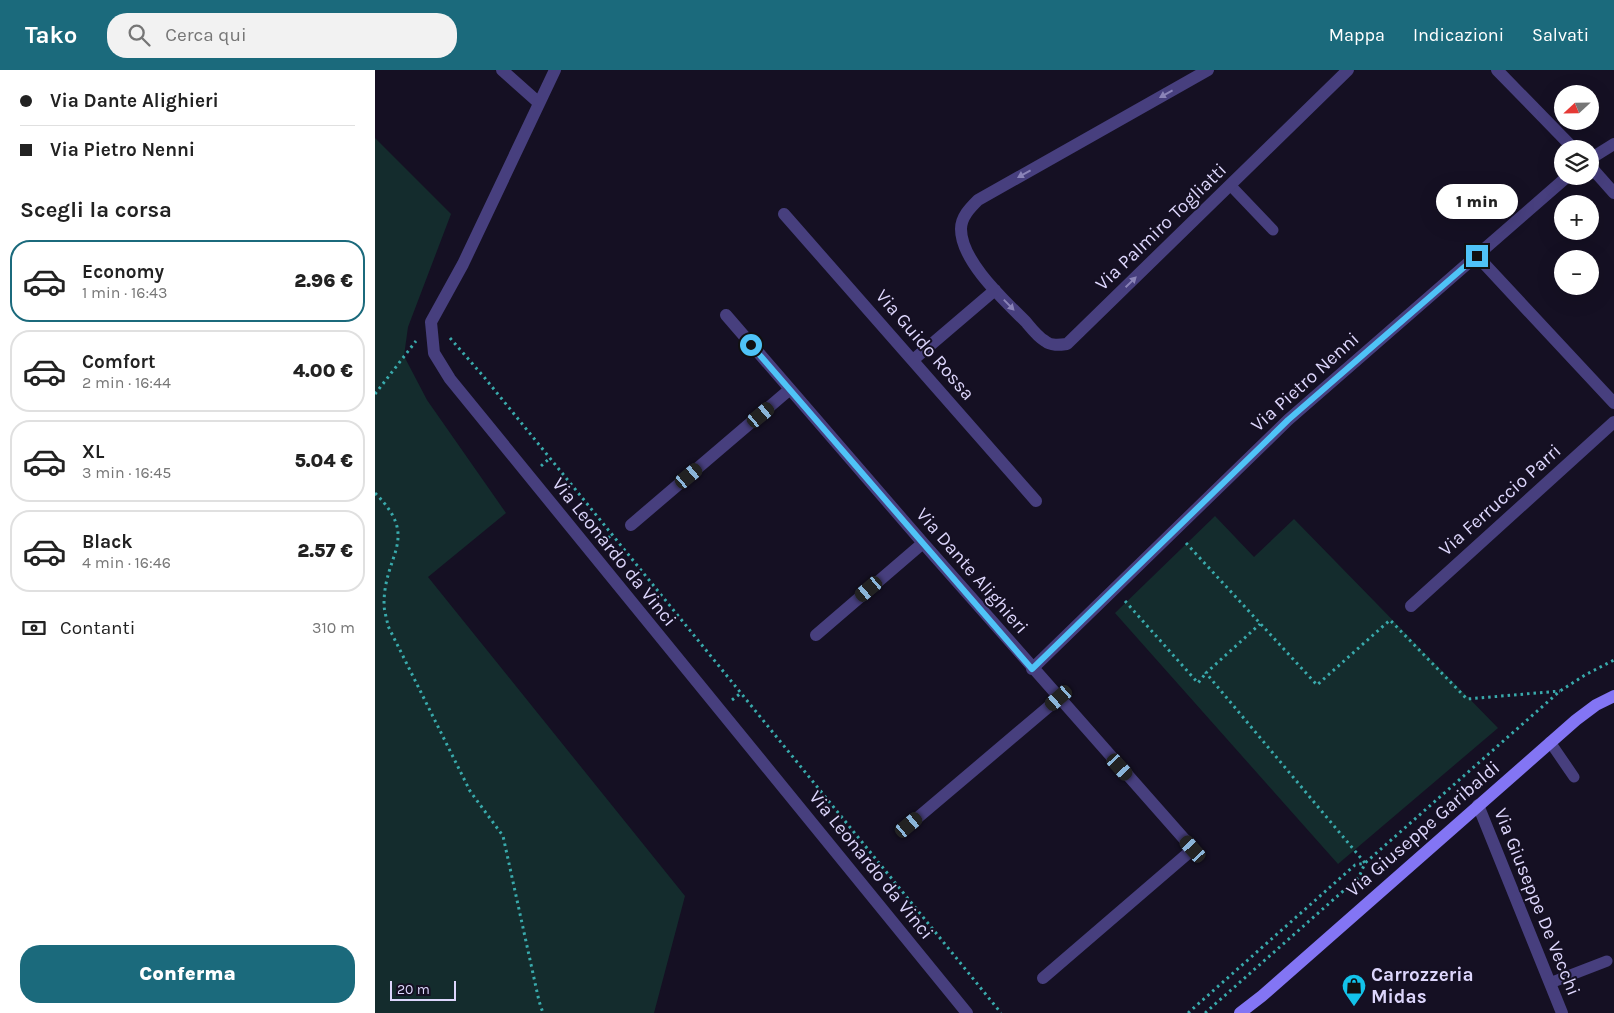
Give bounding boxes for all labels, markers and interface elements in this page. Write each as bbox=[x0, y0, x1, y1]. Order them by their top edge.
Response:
search box bbox=[107, 13, 457, 58]
text: Tako bbox=[25, 21, 77, 49]
icon: search bbox=[125, 21, 153, 49]
text: Cerca qui bbox=[165, 24, 247, 46]
text: Mappa bbox=[1329, 24, 1385, 46]
text: Indicazioni bbox=[1413, 24, 1504, 46]
text: Salvati bbox=[1532, 24, 1589, 46]
north arrow bbox=[1554, 85, 1599, 130]
map controls bbox=[1554, 85, 1599, 295]
text: Via Dante Alighieri bbox=[50, 90, 219, 112]
one-way arrow bbox=[1158, 90, 1173, 98]
text: Via Pietro Nenni bbox=[50, 139, 195, 161]
button: layers bbox=[1554, 140, 1599, 185]
street label: Via Palmiro Togliatti bbox=[1091, 159, 1231, 295]
one-way arrow bbox=[1017, 169, 1031, 178]
callout: 1 min bbox=[1436, 184, 1518, 218]
text: 1 min bbox=[1456, 192, 1498, 211]
button: + bbox=[1554, 195, 1599, 240]
text: Scegli la corsa bbox=[20, 197, 172, 223]
route end bbox=[1466, 245, 1488, 267]
button: − bbox=[1554, 250, 1599, 295]
icon: car bbox=[22, 259, 67, 304]
text: Economy bbox=[82, 261, 164, 283]
text: 2.96 € bbox=[294, 270, 353, 292]
one-way arrow bbox=[1125, 276, 1137, 288]
text: 1 min · 16:43 bbox=[82, 283, 167, 302]
street label: Via Guido Rossa bbox=[871, 285, 979, 405]
one-way arrow bbox=[1003, 299, 1015, 311]
street label: Via Pietro Nenni bbox=[1247, 328, 1363, 436]
route start bbox=[740, 334, 762, 356]
icon: car bbox=[22, 349, 67, 394]
text: Comfort bbox=[82, 351, 156, 373]
text: 4.00 € bbox=[293, 360, 353, 382]
text: 2 min · 16:44 bbox=[82, 373, 171, 392]
car bbox=[744, 400, 777, 430]
icon: car bbox=[22, 439, 67, 484]
street label: Via Ferruccio Parri bbox=[1435, 440, 1565, 560]
text: XL bbox=[82, 441, 104, 463]
text: 5.04 € bbox=[294, 450, 353, 472]
car bbox=[672, 461, 705, 491]
text: 3 min · 16:45 bbox=[82, 463, 171, 482]
street label: Via Leonardo da Vinci bbox=[547, 473, 681, 631]
street label: Via Dante Alighieri bbox=[911, 504, 1033, 638]
icon: car bbox=[22, 529, 67, 574]
text: Black bbox=[82, 531, 133, 553]
text: 2.57 € bbox=[297, 540, 353, 562]
text: 4 min · 16:46 bbox=[82, 553, 171, 572]
car bbox=[852, 574, 885, 604]
icon: cash bbox=[20, 614, 48, 642]
text: Contanti bbox=[60, 617, 135, 639]
text: 310 m bbox=[312, 618, 355, 637]
car bbox=[1042, 682, 1075, 714]
car bbox=[1104, 751, 1135, 783]
street label: Via Giuseppe Garibaldi bbox=[1342, 756, 1504, 902]
street label: Via Leonardo da Vinci bbox=[804, 786, 938, 944]
street label: Via Giuseppe De Vecchi bbox=[1489, 805, 1585, 999]
car bbox=[892, 810, 925, 840]
car bbox=[1177, 833, 1208, 865]
button: Conferma bbox=[20, 945, 355, 1003]
place label: Carrozzeria Midas bbox=[1371, 964, 1474, 1008]
shop icon: Carrozzeria Midas bbox=[1341, 973, 1367, 1007]
scale bar bbox=[390, 978, 456, 1001]
text: 20 m bbox=[397, 981, 430, 998]

